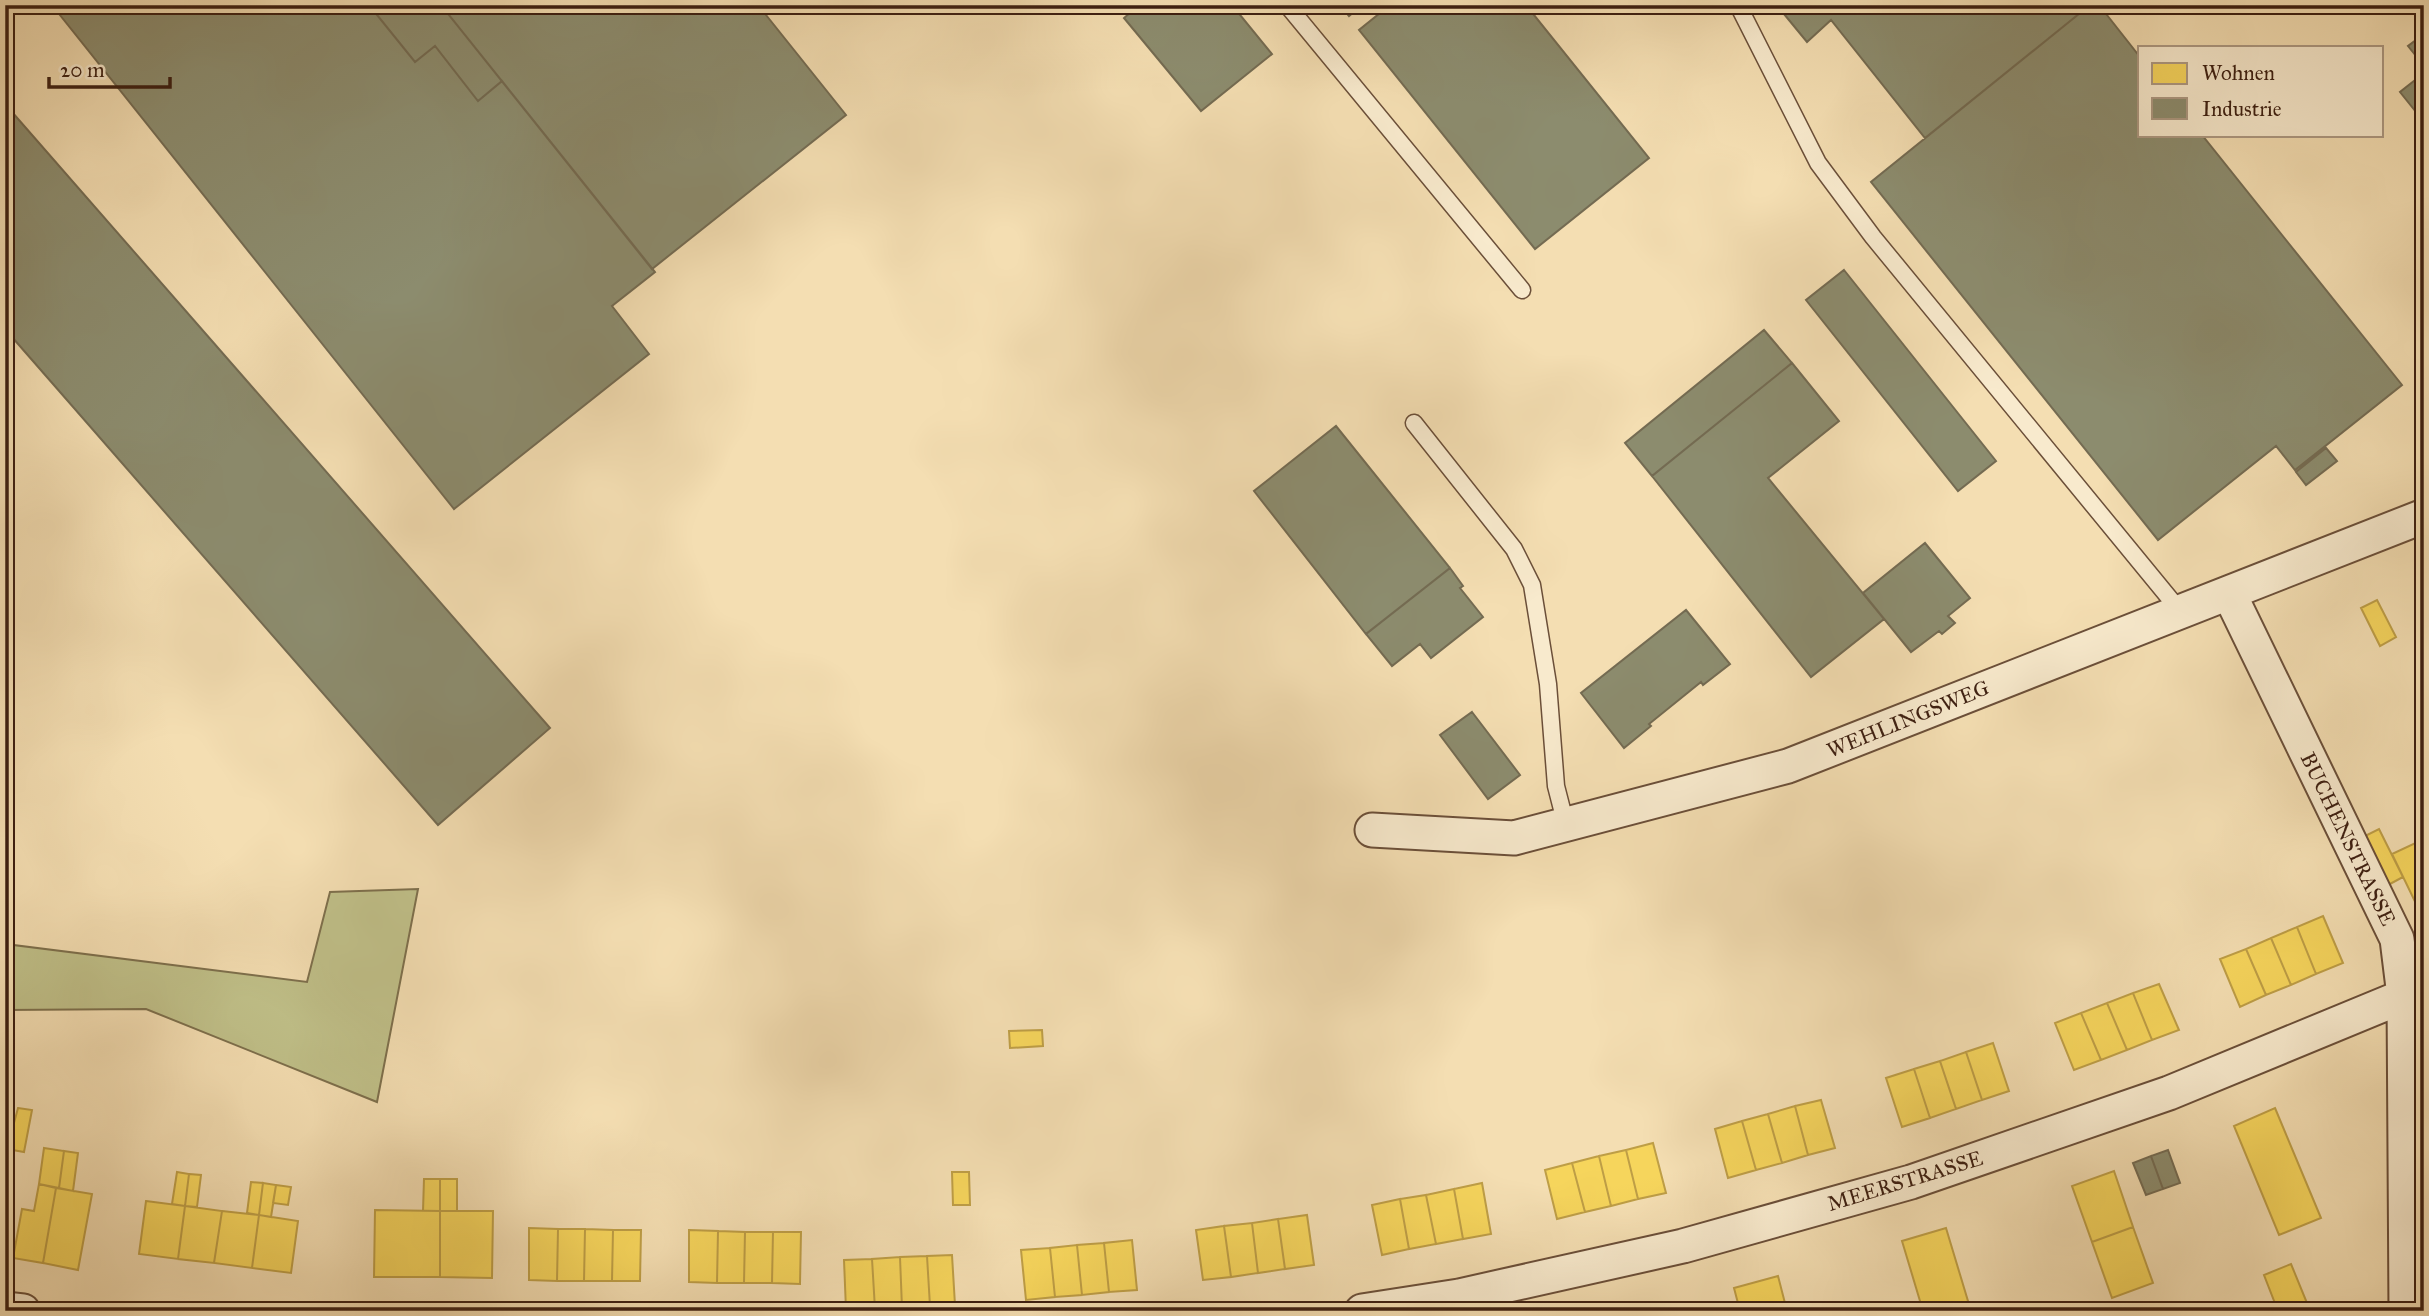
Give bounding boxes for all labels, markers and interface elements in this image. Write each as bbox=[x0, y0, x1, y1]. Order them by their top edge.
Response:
scale bar bbox=[49, 46, 170, 90]
legend bbox=[2138, 46, 2384, 136]
text: 20 m bbox=[60, 57, 105, 83]
text: Wohnen bbox=[2202, 60, 2275, 86]
text: Industrie bbox=[2202, 96, 2282, 122]
street label: WEHLINGSWEG bbox=[1823, 675, 1993, 763]
street label: BUCHENSTRASSE bbox=[2295, 748, 2401, 930]
street label: MEERSTRASSE bbox=[1824, 1145, 1986, 1217]

